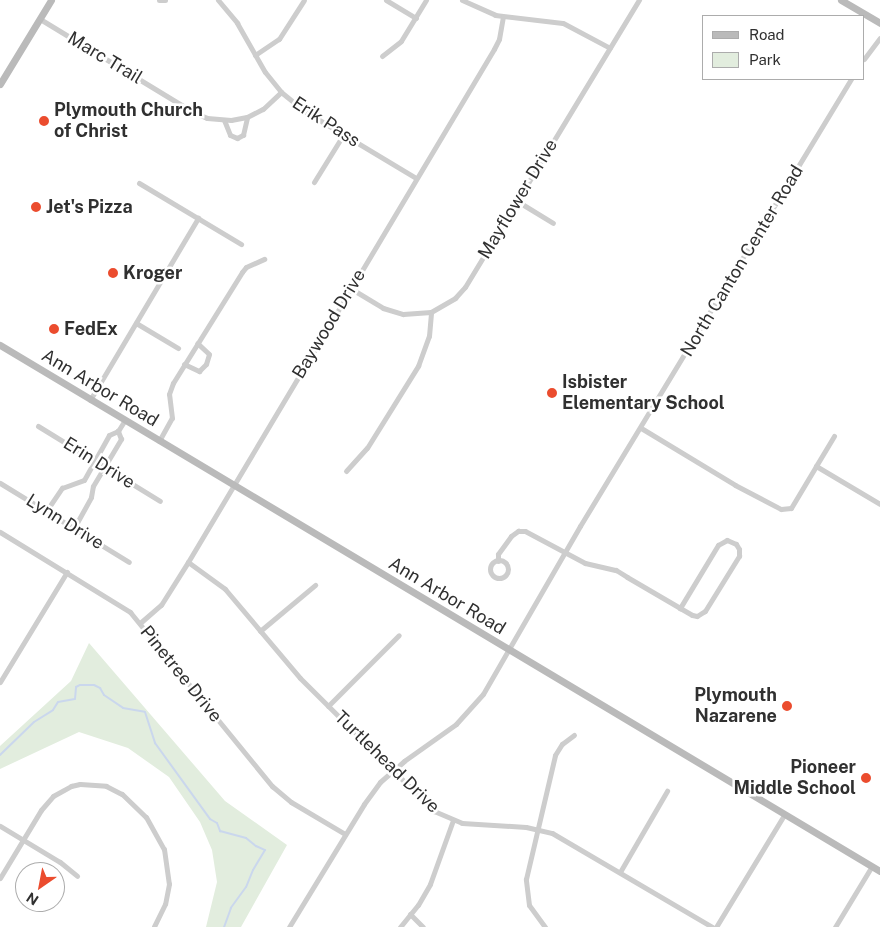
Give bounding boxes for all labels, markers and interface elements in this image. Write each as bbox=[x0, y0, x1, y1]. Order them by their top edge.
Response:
legend bbox=[702, 15, 865, 80]
text: Road bbox=[749, 26, 785, 43]
street label: Marc Trail bbox=[64, 27, 146, 89]
text: Park bbox=[749, 51, 781, 68]
street label: Erik Pass bbox=[288, 92, 364, 152]
place label: Plymouth Church of Christ bbox=[54, 100, 203, 142]
marker: Plymouth Church of Christ bbox=[38, 115, 50, 127]
street label: Mayflower Drive bbox=[474, 135, 562, 263]
street label: North Canton Center Road bbox=[676, 161, 808, 361]
place label: Jet's Pizza bbox=[46, 196, 133, 218]
marker: Jet's Pizza bbox=[30, 201, 42, 213]
place label: Kroger bbox=[123, 262, 182, 284]
street label: Baywood Drive bbox=[288, 265, 370, 383]
marker: Kroger bbox=[107, 267, 119, 279]
place label: FedEx bbox=[64, 318, 118, 340]
marker: FedEx bbox=[48, 323, 60, 335]
street label: Ann Arbor Road bbox=[38, 345, 162, 431]
place label: Isbister Elementary School bbox=[562, 372, 725, 414]
marker: Isbister Elementary School bbox=[546, 387, 558, 399]
street label: Erin Drive bbox=[59, 433, 139, 493]
street label: Lynn Drive bbox=[22, 490, 108, 554]
street label: Ann Arbor Road bbox=[385, 553, 509, 639]
street label: Pinetree Drive bbox=[135, 621, 227, 727]
place label: Plymouth Nazarene bbox=[694, 685, 777, 728]
marker: Plymouth Nazarene bbox=[781, 700, 793, 712]
street label: Turtlehead Drive bbox=[330, 706, 444, 818]
place label: Pioneer Middle School bbox=[733, 757, 856, 800]
marker: Pioneer Middle School bbox=[860, 772, 872, 784]
north arrow bbox=[15, 862, 65, 912]
text: N bbox=[23, 889, 41, 908]

